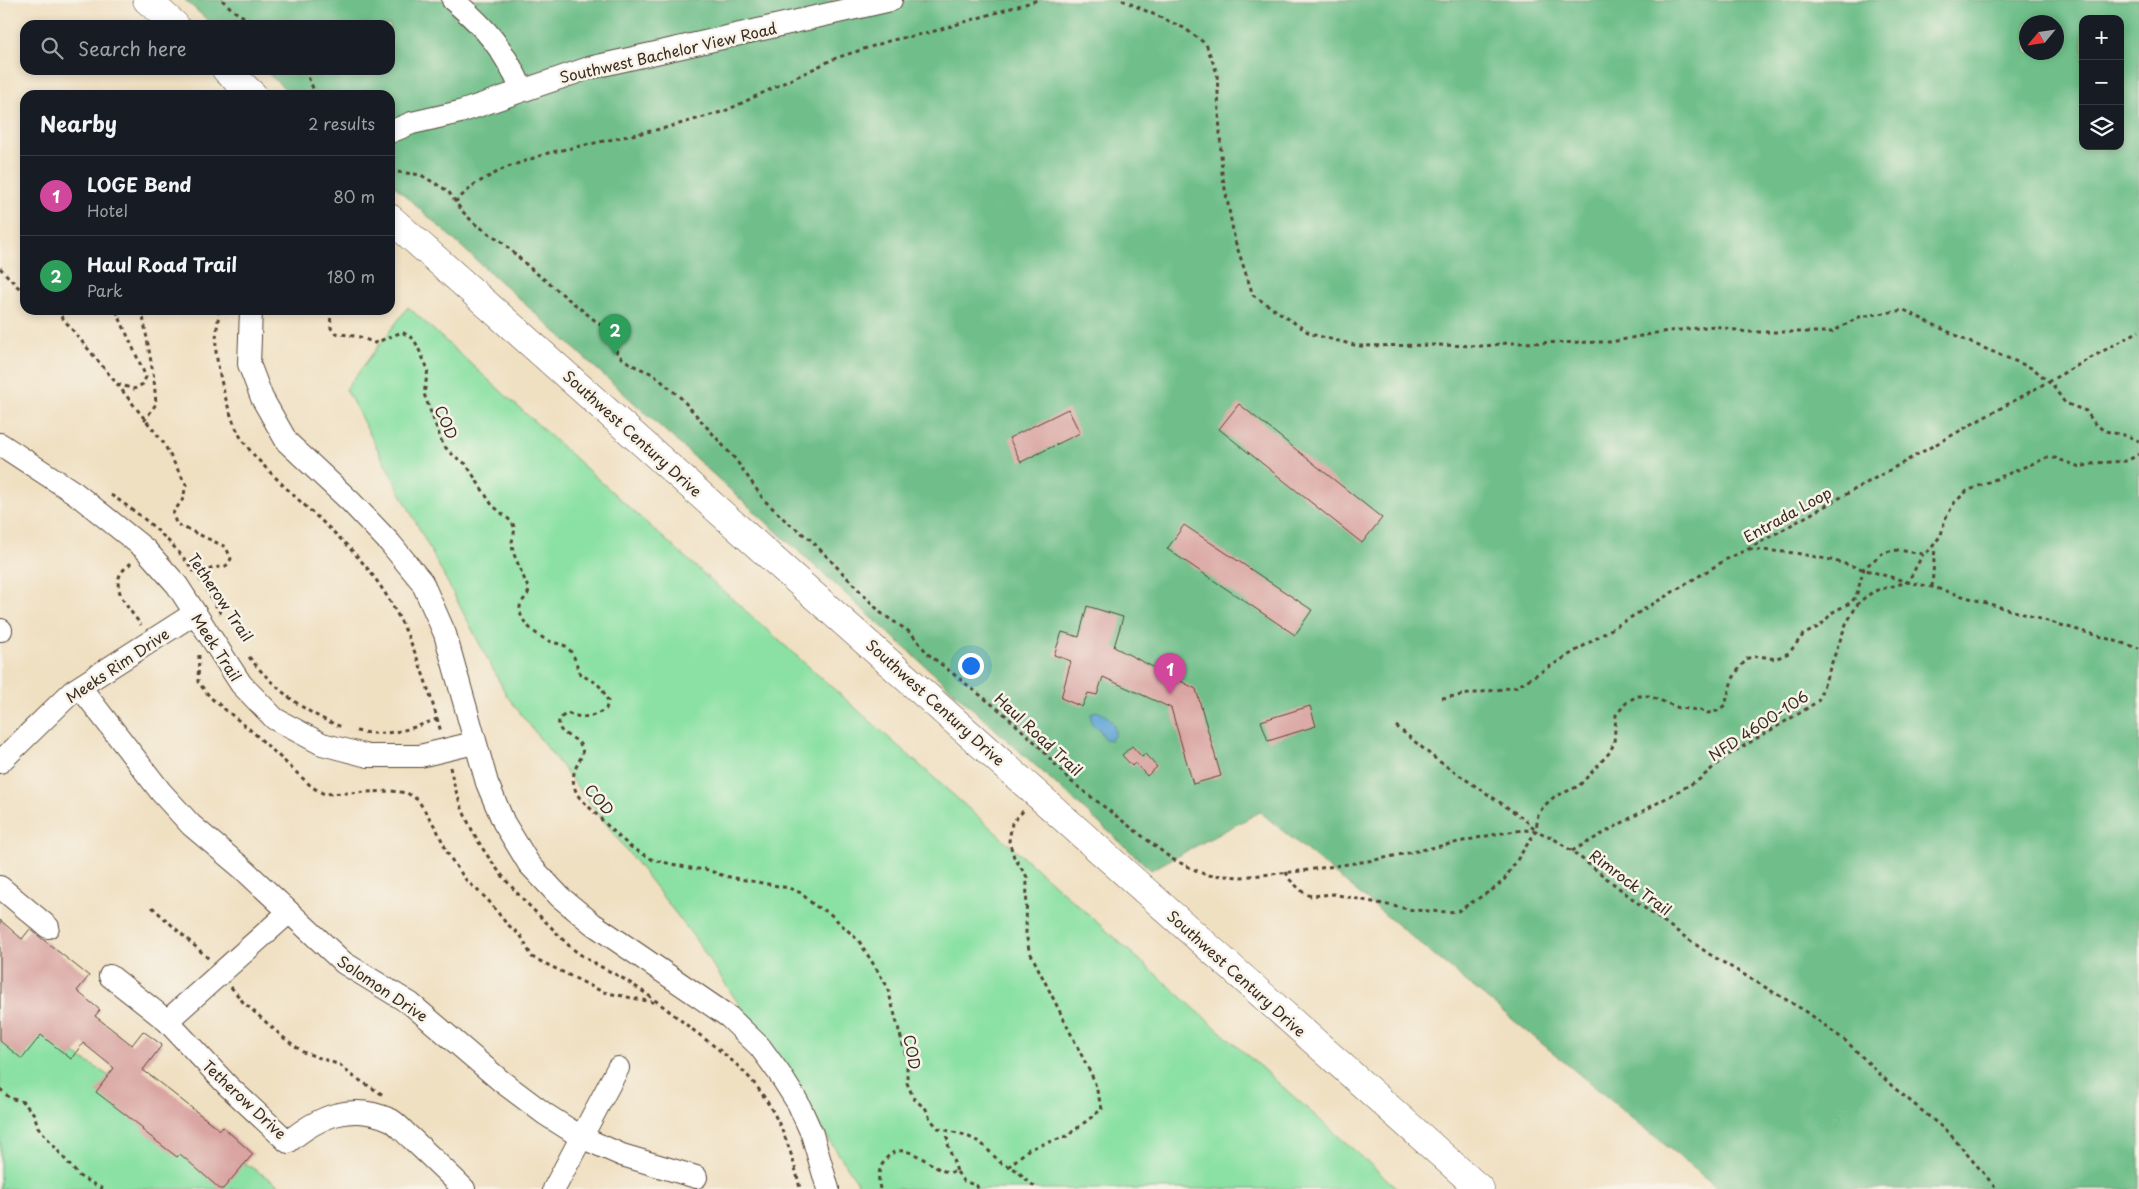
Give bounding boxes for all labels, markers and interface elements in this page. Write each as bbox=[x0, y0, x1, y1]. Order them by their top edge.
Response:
north arrow bbox=[2019, 15, 2064, 60]
map controls bbox=[2079, 15, 2124, 150]
button: + bbox=[2079, 15, 2124, 60]
street label: Southwest Bachelor View Road bbox=[557, 16, 779, 88]
search box bbox=[20, 20, 395, 75]
icon: search bbox=[38, 34, 66, 62]
text: Search here bbox=[78, 34, 187, 62]
button: − bbox=[2079, 60, 2124, 105]
button: layers bbox=[2079, 105, 2124, 150]
text: Nearby bbox=[40, 107, 117, 139]
text: 2 results bbox=[308, 111, 375, 135]
text: LOGE Bend bbox=[87, 170, 191, 198]
text: 1 bbox=[52, 184, 60, 208]
text: 80 m bbox=[333, 184, 375, 208]
text: Hotel bbox=[87, 198, 128, 222]
text: Haul Road Trail bbox=[87, 250, 237, 278]
text: 2 bbox=[50, 264, 62, 288]
text: 180 m bbox=[327, 264, 375, 288]
text: Park bbox=[87, 278, 123, 302]
pin: 2 bbox=[599, 314, 631, 355]
street label: Southwest Century Drive bbox=[558, 364, 708, 502]
street label: COD bbox=[429, 401, 465, 443]
street label: Entrada Loop bbox=[1739, 480, 1835, 548]
street label: Tetherow Trail bbox=[183, 548, 259, 646]
street label: Meek Trail bbox=[186, 608, 248, 686]
street label: Meeks Rim Drive bbox=[61, 622, 173, 708]
street label: Southwest Century Drive bbox=[861, 633, 1011, 771]
your location bbox=[958, 653, 984, 679]
pin: 1 bbox=[1154, 653, 1186, 694]
street label: NFD 4600-106 bbox=[1704, 684, 1812, 766]
street label: Haul Road Trail bbox=[990, 687, 1088, 781]
street label: COD bbox=[580, 778, 620, 820]
street label: Rimrock Trail bbox=[1585, 843, 1677, 921]
street label: Southwest Century Drive bbox=[1162, 904, 1312, 1042]
street label: Solomon Drive bbox=[333, 949, 433, 1027]
street label: COD bbox=[898, 1033, 928, 1071]
street label: Tetherow Drive bbox=[198, 1054, 292, 1144]

